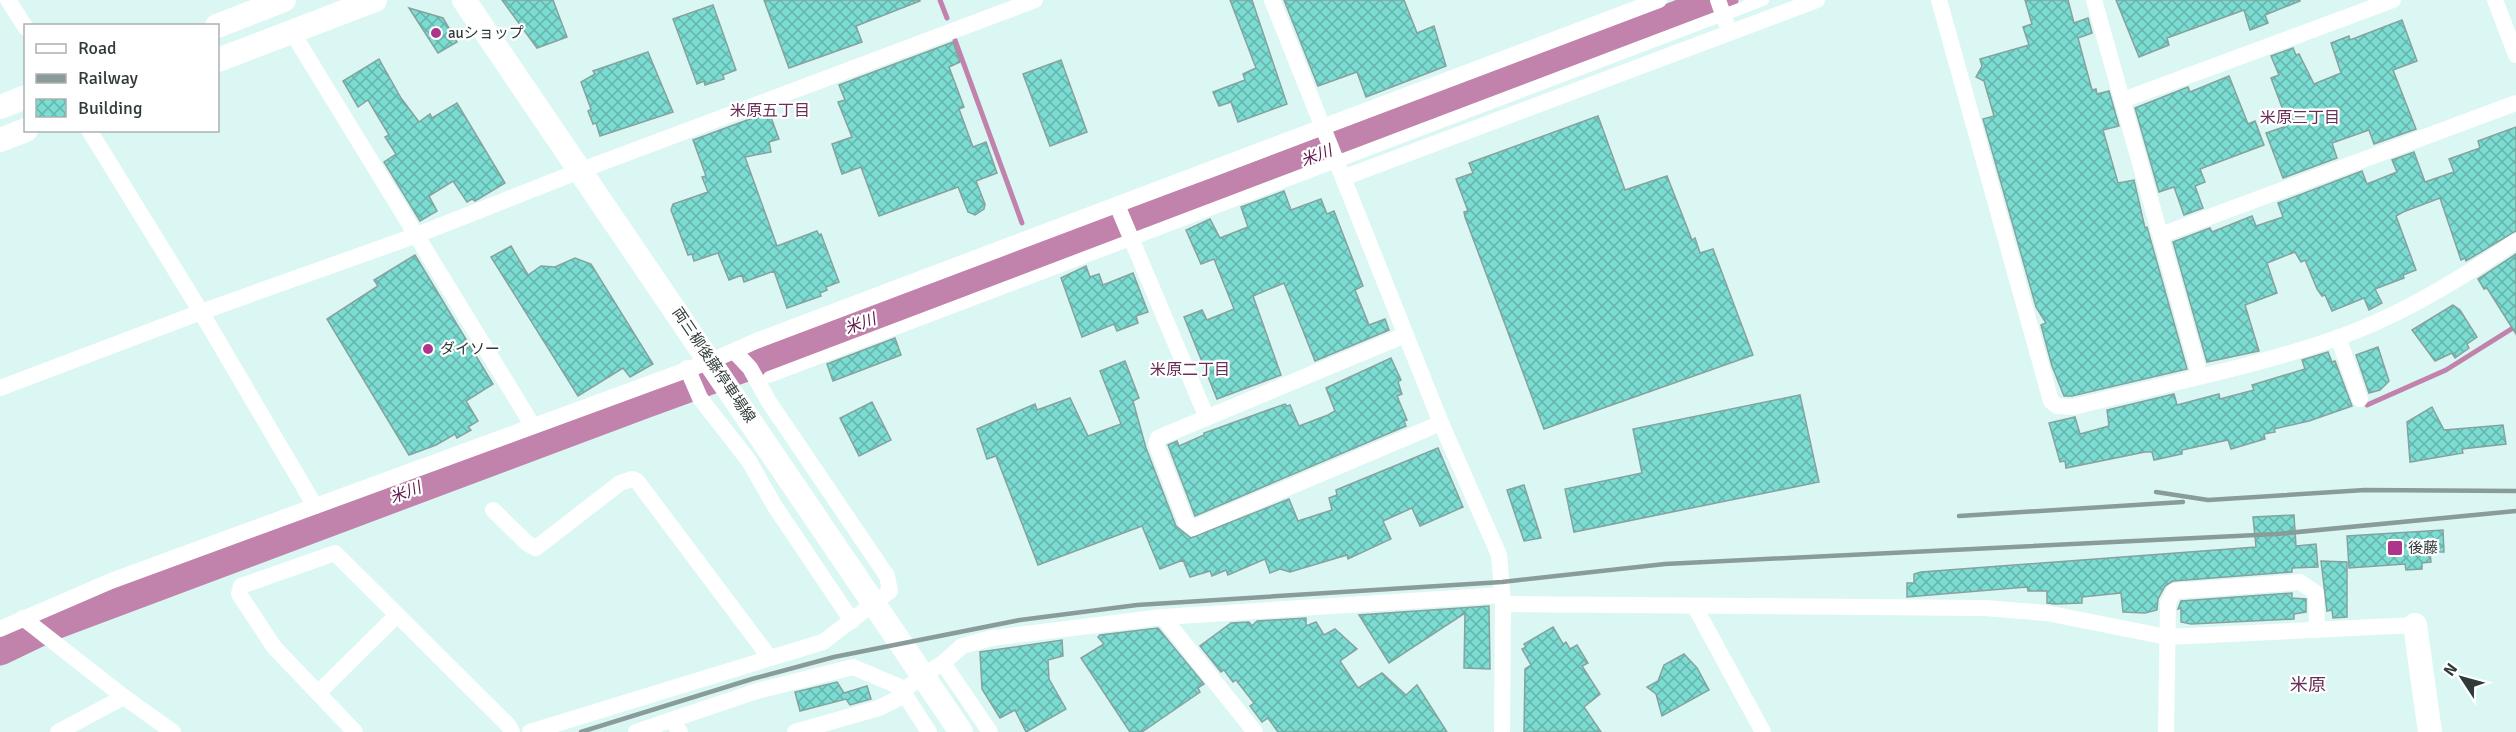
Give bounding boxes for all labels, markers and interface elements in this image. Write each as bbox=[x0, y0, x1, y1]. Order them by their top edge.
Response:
legend bbox=[24, 24, 219, 132]
place label: auショップ bbox=[448, 24, 524, 42]
marker: auショップ bbox=[429, 26, 443, 40]
text: Road bbox=[78, 37, 117, 59]
text: Railway bbox=[78, 67, 139, 89]
text: Building bbox=[78, 97, 142, 119]
district label: 米原五丁目 bbox=[730, 101, 810, 121]
district label: 米原三丁目 bbox=[2260, 108, 2340, 128]
water label: 米川 bbox=[1298, 140, 1337, 171]
street label: 両三柳後藤停車場線 bbox=[669, 304, 759, 426]
water label: 米川 bbox=[842, 308, 881, 339]
place label: ダイソー bbox=[440, 340, 500, 358]
marker: ダイソー bbox=[421, 342, 435, 356]
district label: 米原二丁目 bbox=[1150, 360, 1230, 380]
water label: 米川 bbox=[387, 477, 426, 508]
marker: 後藤 bbox=[2386, 539, 2404, 557]
place label: 後藤 bbox=[2408, 539, 2438, 557]
north arrow bbox=[2432, 648, 2492, 708]
text: N bbox=[2439, 659, 2462, 680]
district label: 米原 bbox=[2290, 674, 2326, 696]

